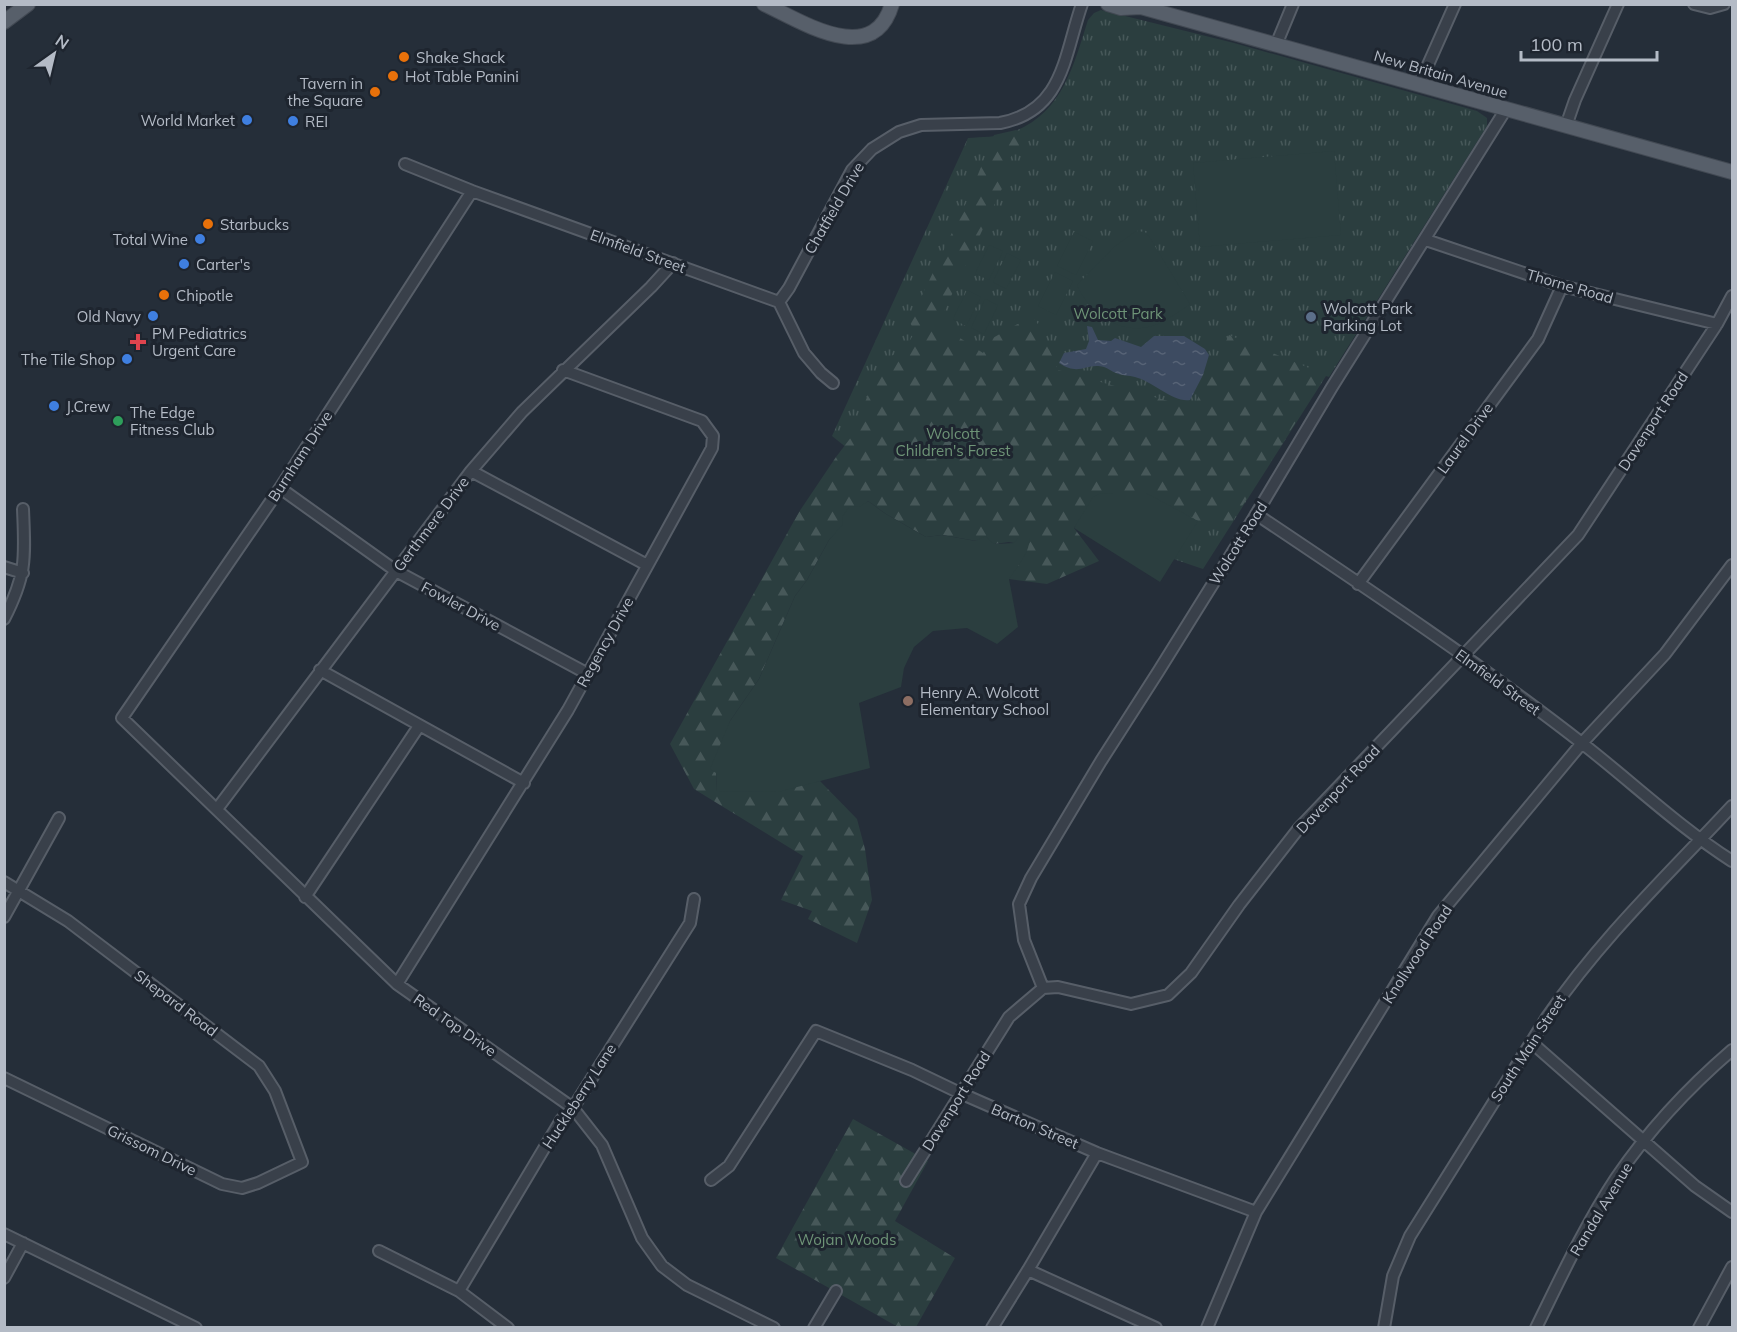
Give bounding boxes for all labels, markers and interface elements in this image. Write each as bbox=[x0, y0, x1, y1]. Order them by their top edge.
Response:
north arrow bbox=[24, 24, 84, 84]
scale bar bbox=[1521, 24, 1658, 62]
text: N bbox=[52, 30, 73, 53]
text: 100 m bbox=[1530, 33, 1583, 56]
street label: New Britain Avenue bbox=[1372, 46, 1510, 102]
place label: Shake Shack bbox=[416, 48, 505, 67]
marker: Shake Shack bbox=[397, 50, 411, 64]
place label: Hot Table Panini bbox=[405, 67, 519, 86]
marker: Hot Table Panini bbox=[386, 69, 400, 83]
place label: Tavern in the Square bbox=[287, 74, 363, 110]
marker: Tavern in the Square bbox=[368, 85, 382, 99]
place label: World Market bbox=[140, 111, 235, 130]
place label: REI bbox=[305, 112, 328, 131]
marker: World Market bbox=[240, 113, 254, 127]
marker: REI bbox=[286, 114, 300, 128]
street label: Chatfield Drive bbox=[800, 159, 868, 257]
place label: Starbucks bbox=[220, 215, 289, 234]
marker: Starbucks bbox=[201, 217, 215, 231]
street label: Elmfield Street bbox=[588, 225, 688, 277]
place label: Total Wine bbox=[113, 230, 188, 249]
marker: Total Wine bbox=[193, 232, 207, 246]
place label: Carter's bbox=[196, 255, 250, 274]
marker: Carter's bbox=[177, 257, 191, 271]
street label: Thorne Road bbox=[1524, 265, 1616, 307]
place label: Chipotle bbox=[176, 286, 233, 305]
marker: Chipotle bbox=[157, 288, 171, 302]
place label: Wolcott Park Parking Lot bbox=[1323, 299, 1413, 335]
park label: Wolcott Park bbox=[1073, 304, 1163, 323]
place label: Old Navy bbox=[77, 307, 141, 326]
marker: Old Navy bbox=[146, 309, 160, 323]
marker: Wolcott Park Parking Lot bbox=[1304, 310, 1318, 324]
place label: PM Pediatrics Urgent Care bbox=[152, 324, 247, 360]
marker: PM Pediatrics Urgent Care bbox=[129, 333, 147, 351]
place label: The Tile Shop bbox=[21, 350, 115, 369]
marker: The Tile Shop bbox=[120, 352, 134, 366]
street label: Davenport Road bbox=[1614, 368, 1692, 474]
place label: J.Crew bbox=[66, 397, 110, 416]
marker: J.Crew bbox=[47, 399, 61, 413]
street label: Laurel Drive bbox=[1433, 399, 1497, 477]
place label: The Edge Fitness Club bbox=[130, 403, 214, 439]
street label: Burnham Drive bbox=[264, 407, 336, 505]
marker: The Edge Fitness Club bbox=[111, 414, 125, 428]
park label: Wolcott Children's Forest bbox=[896, 424, 1011, 460]
street label: Gerthmere Drive bbox=[389, 473, 473, 575]
street label: Wolcott Road bbox=[1205, 498, 1271, 588]
street label: Fowler Drive bbox=[418, 577, 504, 635]
street label: Regency Drive bbox=[572, 594, 638, 690]
street label: Elmfield Street bbox=[1452, 645, 1544, 719]
place label: Henry A. Wolcott Elementary School bbox=[920, 683, 1049, 719]
marker: Henry A. Wolcott Elementary School bbox=[901, 694, 915, 708]
street label: Davenport Road bbox=[1292, 741, 1384, 837]
street label: Knollwood Road bbox=[1378, 901, 1456, 1007]
street label: Shepard Road bbox=[131, 966, 221, 1040]
street label: Red Top Drive bbox=[410, 989, 500, 1061]
street label: South Main Street bbox=[1486, 991, 1570, 1105]
street label: Huckleberry Lane bbox=[538, 1040, 620, 1152]
street label: Davenport Road bbox=[918, 1048, 994, 1154]
street label: Barton Street bbox=[988, 1099, 1082, 1153]
street label: Grissom Drive bbox=[104, 1120, 200, 1180]
street label: Randal Avenue bbox=[1566, 1159, 1636, 1259]
park label: Wojan Woods bbox=[797, 1230, 897, 1249]

